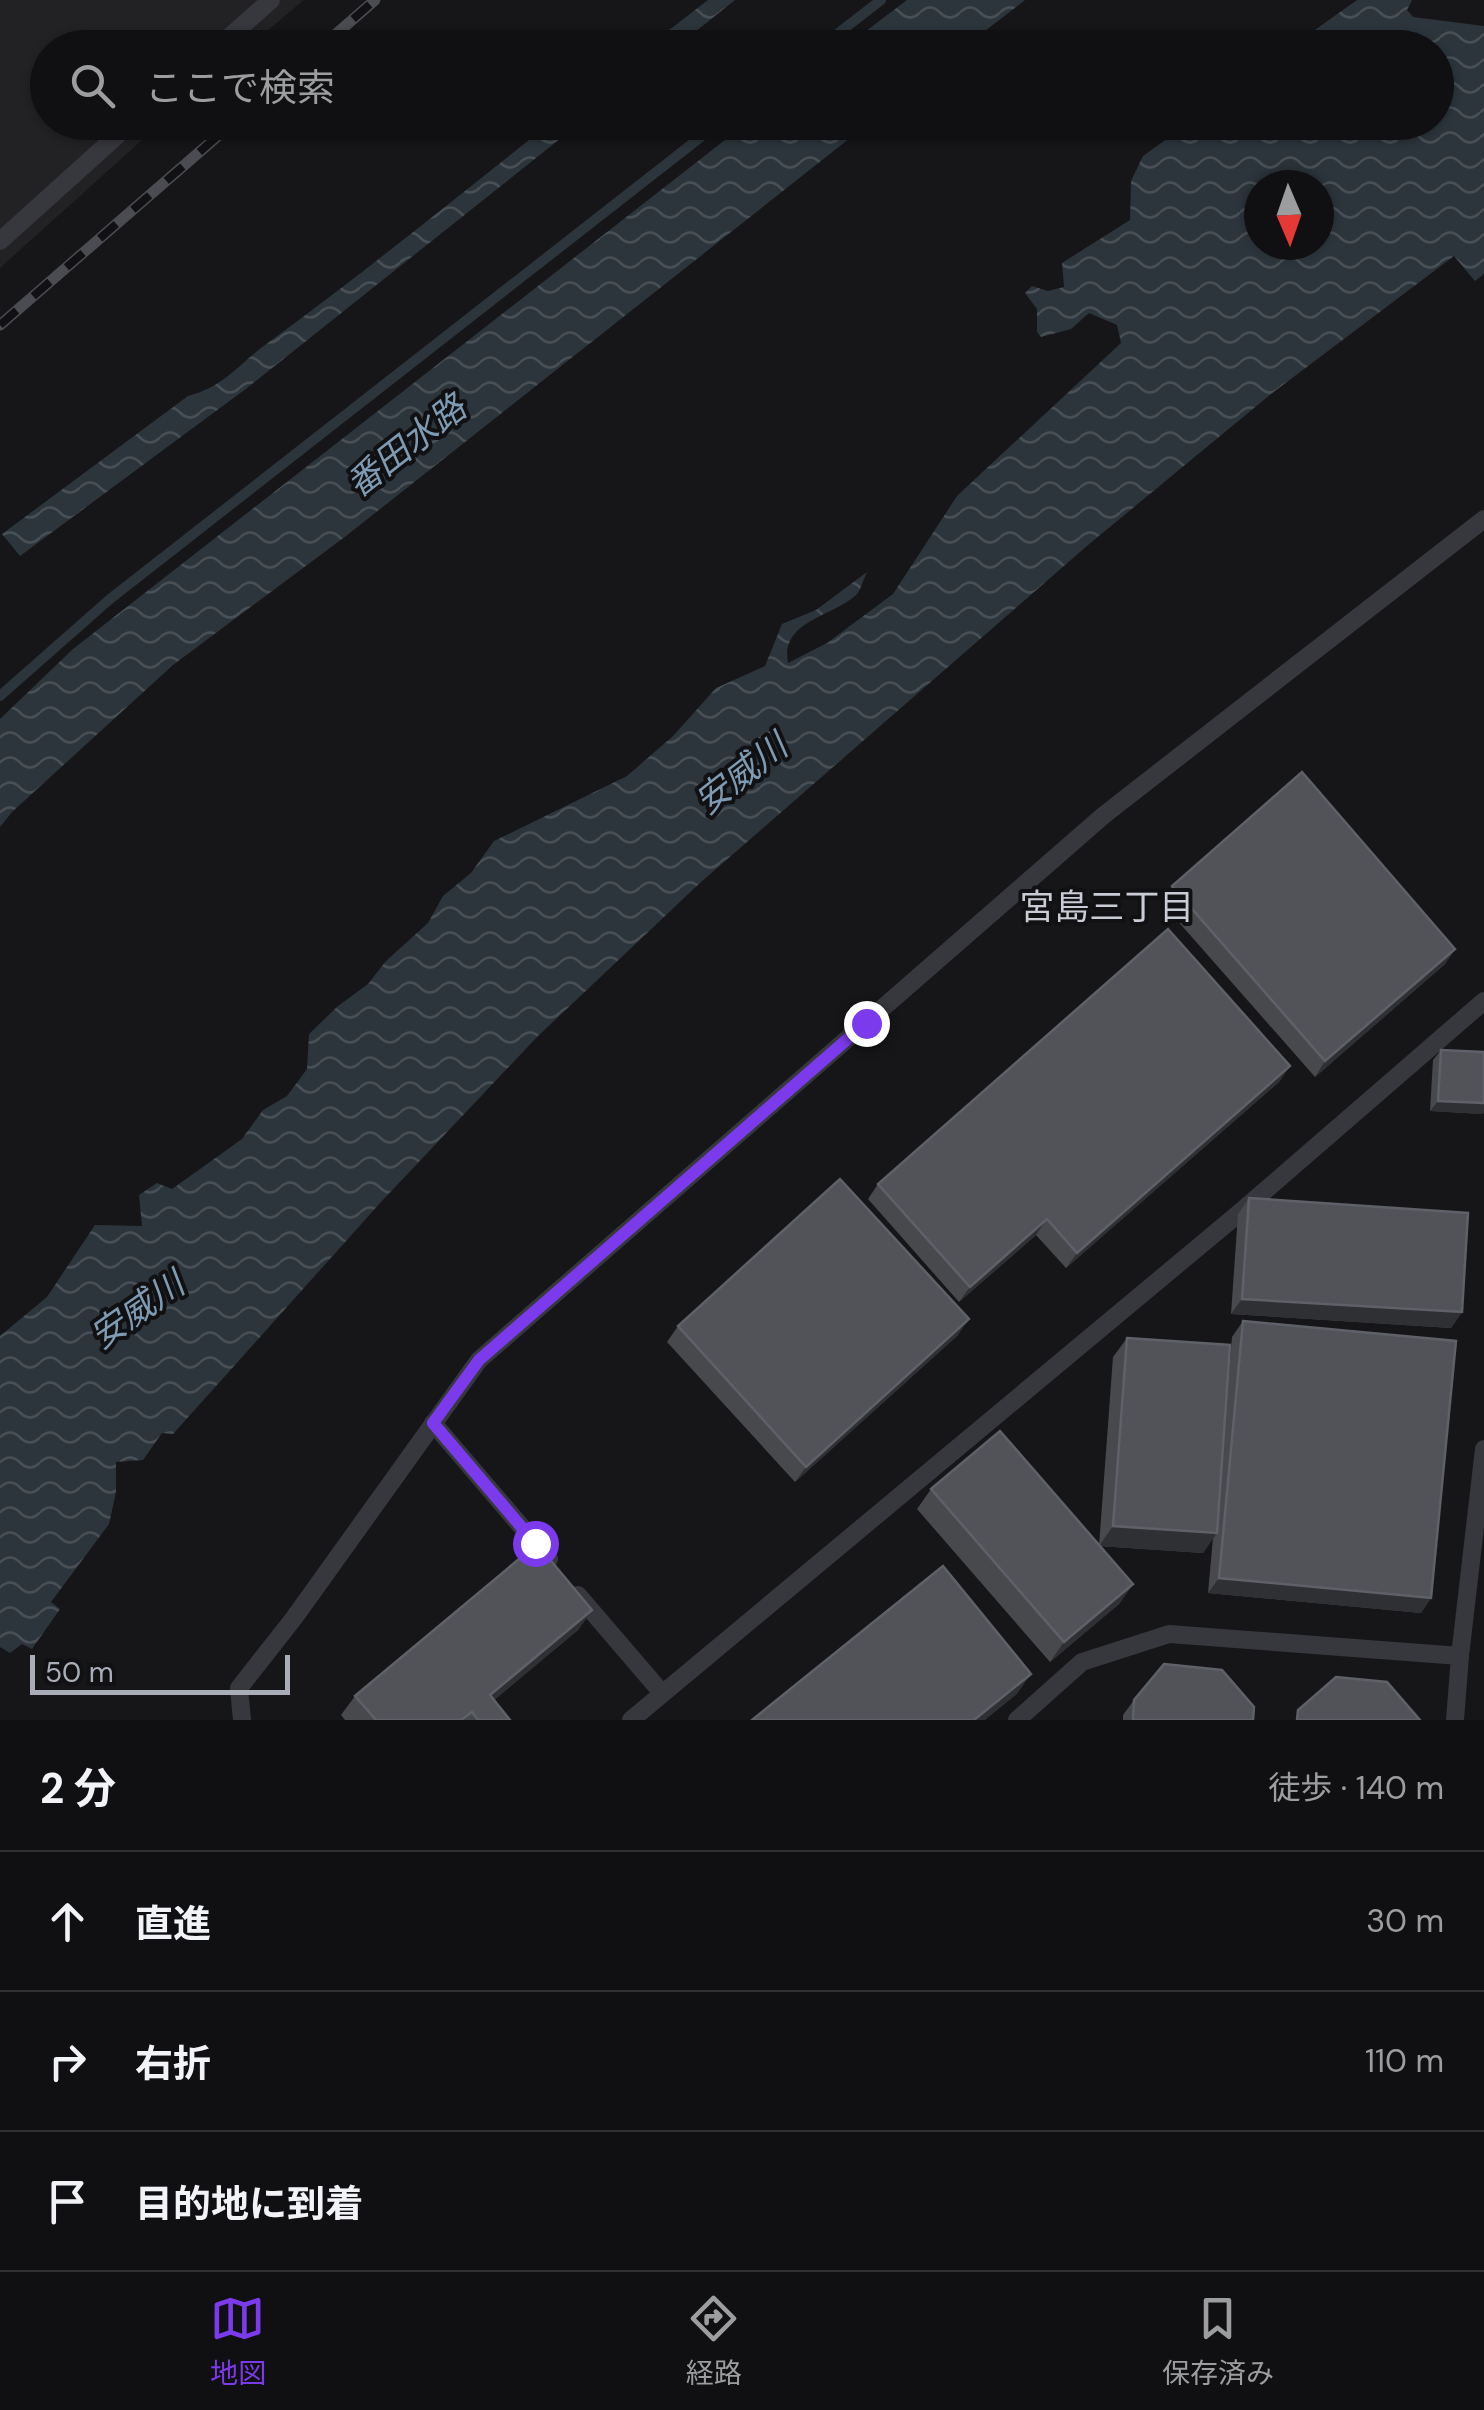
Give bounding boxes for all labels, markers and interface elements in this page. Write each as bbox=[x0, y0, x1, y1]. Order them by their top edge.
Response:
search box bbox=[30, 30, 1454, 140]
icon: search bbox=[65, 58, 120, 113]
text: ここで検索 bbox=[145, 63, 335, 113]
north arrow bbox=[1244, 170, 1334, 260]
water label: 番田水路 bbox=[337, 383, 478, 507]
water label: 安威川 bbox=[685, 721, 800, 824]
district label: 宮島三丁目 bbox=[1019, 884, 1195, 930]
route end bbox=[844, 1001, 890, 1047]
water label: 安威川 bbox=[81, 1259, 196, 1359]
route start bbox=[513, 1521, 559, 1567]
scale bar bbox=[30, 1650, 290, 1694]
text: 50 m bbox=[45, 1654, 114, 1691]
text: 2 分 bbox=[40, 1761, 116, 1816]
text: 徒歩 · 140 m bbox=[1268, 1767, 1444, 1809]
icon: ahead bbox=[40, 1894, 95, 1949]
text: 直進 bbox=[135, 1899, 211, 1949]
text: 30 m bbox=[1366, 1900, 1444, 1942]
icon: right bbox=[40, 2034, 95, 2089]
text: 右折 bbox=[135, 2039, 211, 2089]
text: 110 m bbox=[1365, 2040, 1444, 2082]
icon: arrive bbox=[40, 2174, 95, 2229]
text: 目的地に到着 bbox=[135, 2179, 363, 2229]
tab: 地図 bbox=[210, 2291, 266, 2392]
tab: 経路 bbox=[686, 2291, 742, 2392]
tab: 保存済み bbox=[1162, 2291, 1274, 2392]

